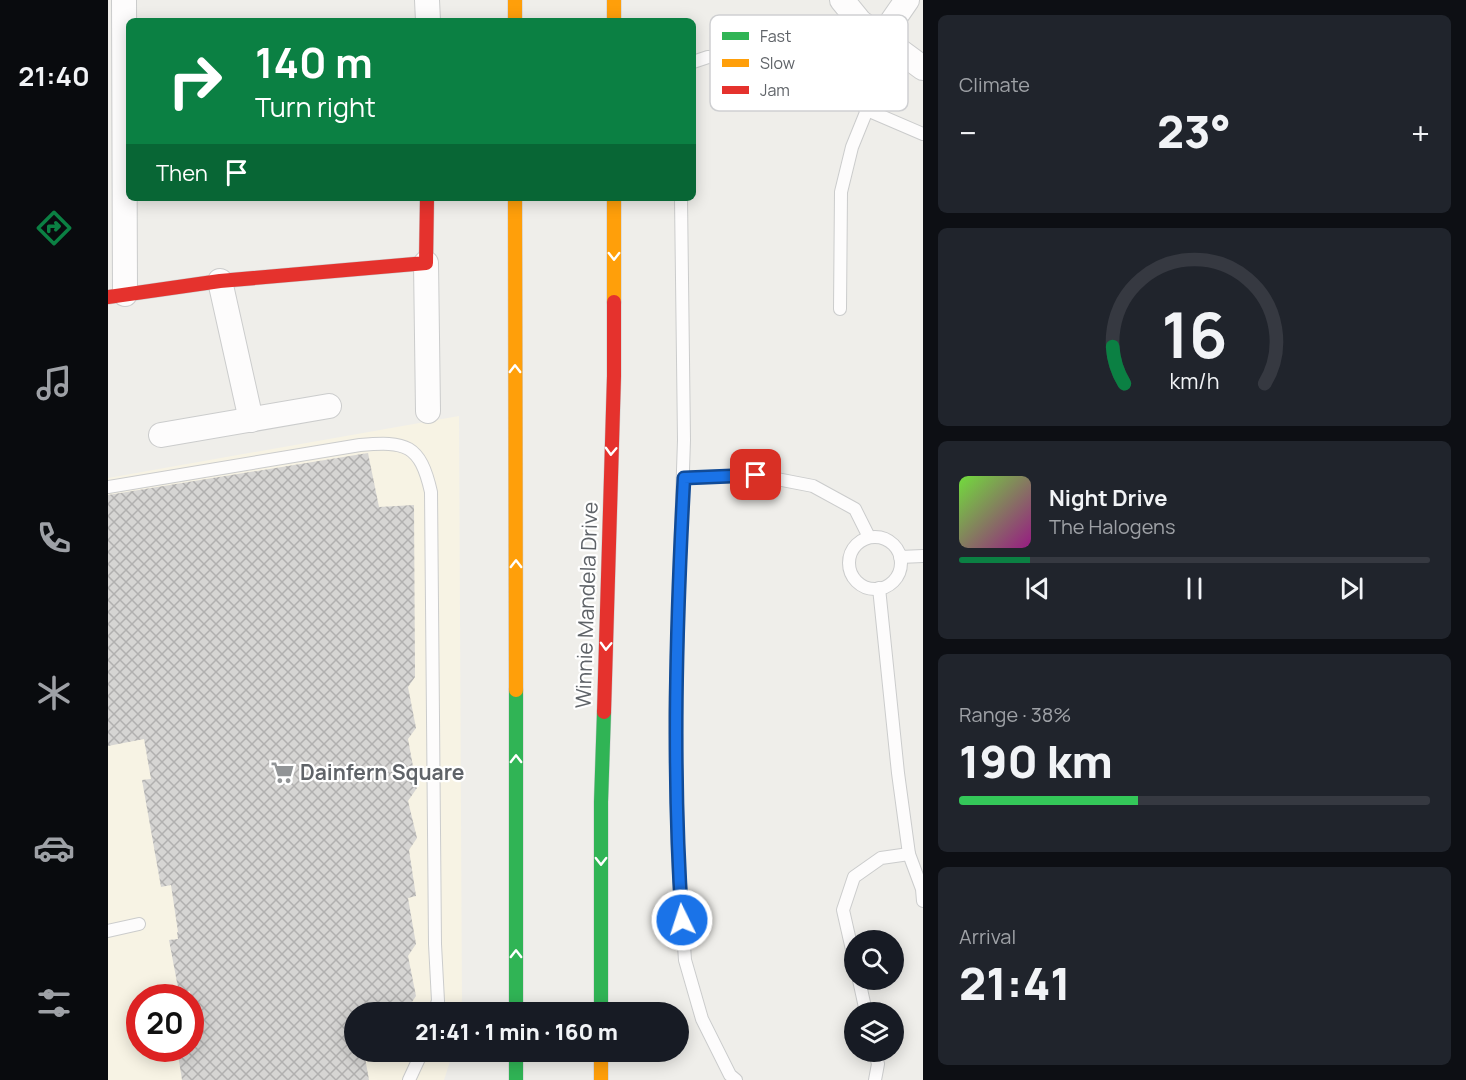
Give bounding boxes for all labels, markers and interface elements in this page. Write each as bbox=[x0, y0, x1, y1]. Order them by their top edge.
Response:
legend bbox=[710, 15, 908, 111]
text: Fast bbox=[760, 25, 791, 47]
text: 140 m bbox=[255, 33, 373, 91]
icon: right bbox=[156, 42, 234, 120]
text: Slow bbox=[760, 52, 795, 74]
text: 21:40 bbox=[18, 57, 90, 94]
text: Climate bbox=[959, 71, 1030, 98]
text: Jam bbox=[760, 79, 790, 101]
text: Turn right bbox=[255, 88, 376, 125]
text: 23° bbox=[1157, 100, 1231, 162]
text: − bbox=[959, 110, 977, 155]
text: + bbox=[1411, 110, 1430, 155]
icon: arrive bbox=[220, 156, 253, 189]
text: Then bbox=[156, 158, 208, 188]
icon: directions bbox=[33, 207, 75, 249]
one-way arrow bbox=[608, 252, 620, 261]
text: 16 bbox=[1161, 291, 1228, 377]
icon: music bbox=[33, 362, 75, 404]
one-way arrow bbox=[509, 365, 521, 374]
text: km/h bbox=[1170, 366, 1219, 395]
one-way arrow bbox=[605, 447, 618, 456]
pin bbox=[730, 449, 781, 500]
icon: arrive bbox=[739, 458, 772, 491]
text: Night Drive bbox=[1049, 483, 1168, 513]
street label: Winnie Mandela Drive bbox=[568, 501, 604, 709]
text: The Halogens bbox=[1049, 513, 1175, 540]
icon: phone bbox=[33, 517, 75, 559]
one-way arrow bbox=[510, 560, 522, 569]
icon: previous bbox=[1021, 572, 1054, 605]
icon: pause bbox=[1178, 572, 1211, 605]
icon: next bbox=[1335, 572, 1368, 605]
one-way arrow bbox=[599, 642, 612, 651]
icon: climate bbox=[33, 672, 75, 714]
text: Range · 38% bbox=[959, 701, 1071, 728]
text: 190 km bbox=[959, 730, 1113, 792]
one-way arrow bbox=[510, 755, 522, 764]
place label: Dainfern Square bbox=[300, 758, 465, 786]
supermarket icon: Dainfern Square bbox=[269, 759, 295, 785]
icon: car bbox=[33, 827, 75, 869]
one-way arrow bbox=[595, 856, 607, 865]
position arrow bbox=[650, 888, 714, 952]
text: Arrival bbox=[959, 923, 1016, 950]
map controls bbox=[844, 930, 904, 1062]
button: search bbox=[844, 930, 904, 990]
one-way arrow bbox=[510, 950, 522, 959]
text: 21:41 bbox=[959, 952, 1071, 1014]
icon: filters bbox=[33, 982, 75, 1024]
speed limit sign: 20 bbox=[126, 984, 204, 1062]
button: layers bbox=[844, 1002, 904, 1062]
text: 21:41 · 1 min · 160 m bbox=[415, 1017, 618, 1047]

